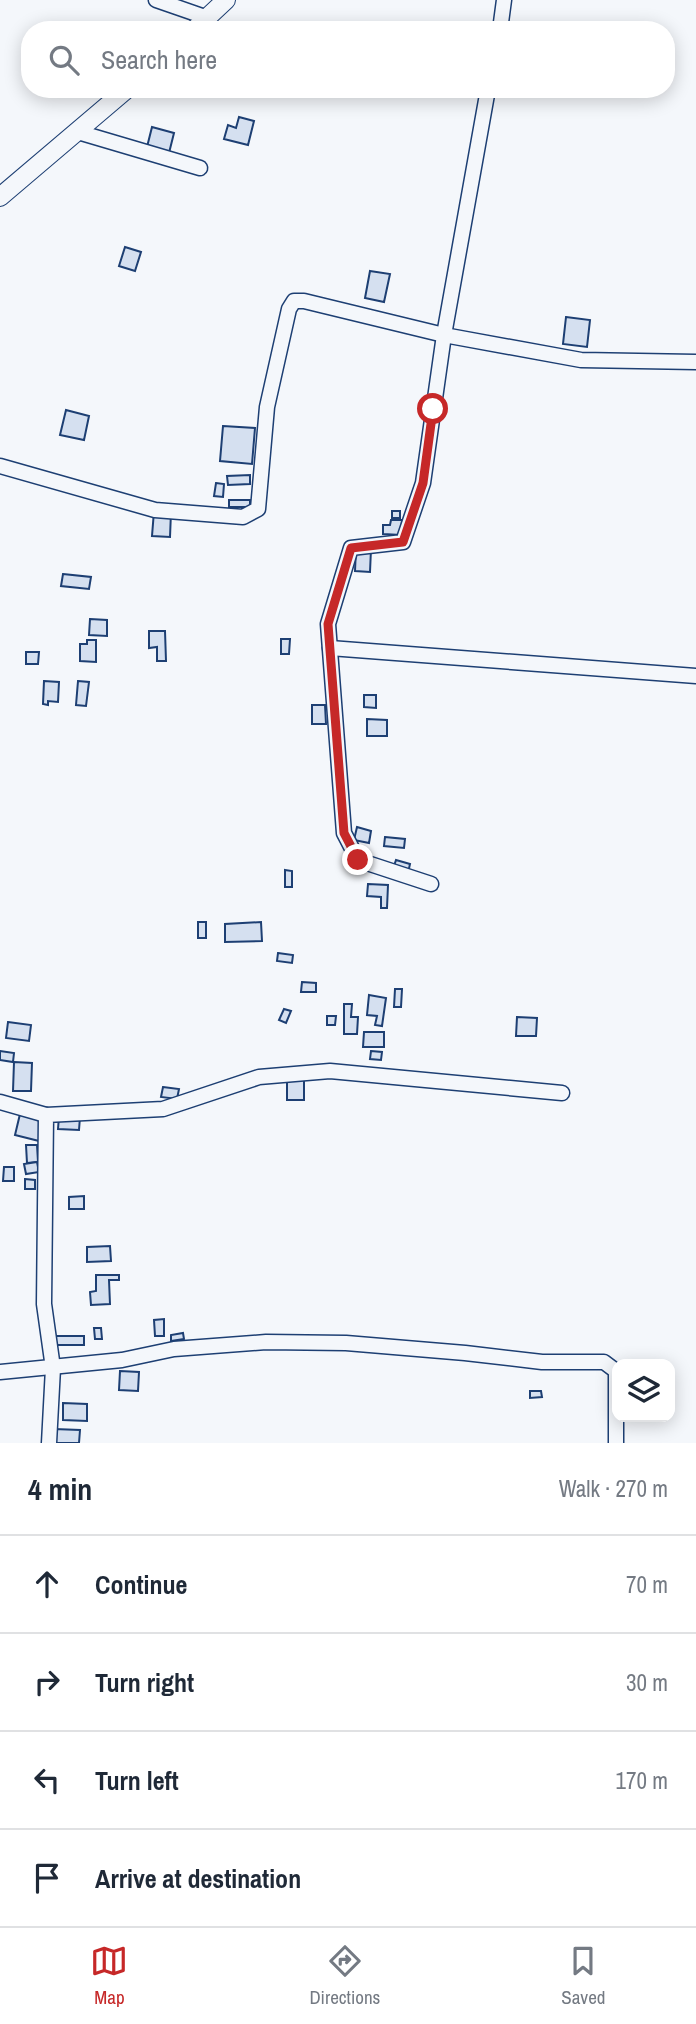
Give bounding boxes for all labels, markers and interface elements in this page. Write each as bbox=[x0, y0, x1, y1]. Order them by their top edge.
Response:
search box bbox=[21, 21, 675, 98]
icon: search bbox=[45, 41, 83, 79]
text: Search here bbox=[101, 42, 217, 77]
route start bbox=[417, 393, 448, 424]
route end bbox=[342, 844, 373, 875]
map controls bbox=[612, 1359, 675, 1422]
button: layers bbox=[612, 1359, 675, 1422]
text: 4 min bbox=[28, 1469, 92, 1509]
text: Walk · 270 m bbox=[559, 1473, 668, 1504]
icon: ahead bbox=[28, 1565, 66, 1603]
text: Continue bbox=[95, 1567, 187, 1602]
text: 70 m bbox=[626, 1569, 668, 1600]
icon: right bbox=[28, 1663, 66, 1701]
text: Turn right bbox=[95, 1665, 194, 1700]
text: 30 m bbox=[626, 1667, 668, 1698]
icon: left bbox=[28, 1761, 66, 1799]
text: Turn left bbox=[95, 1763, 179, 1798]
text: 170 m bbox=[616, 1765, 668, 1796]
icon: arrive bbox=[28, 1859, 66, 1897]
text: Arrive at destination bbox=[95, 1861, 301, 1896]
tab: Map bbox=[90, 1942, 128, 2010]
tab: Directions bbox=[309, 1942, 380, 2010]
tab: Saved bbox=[561, 1942, 606, 2010]

